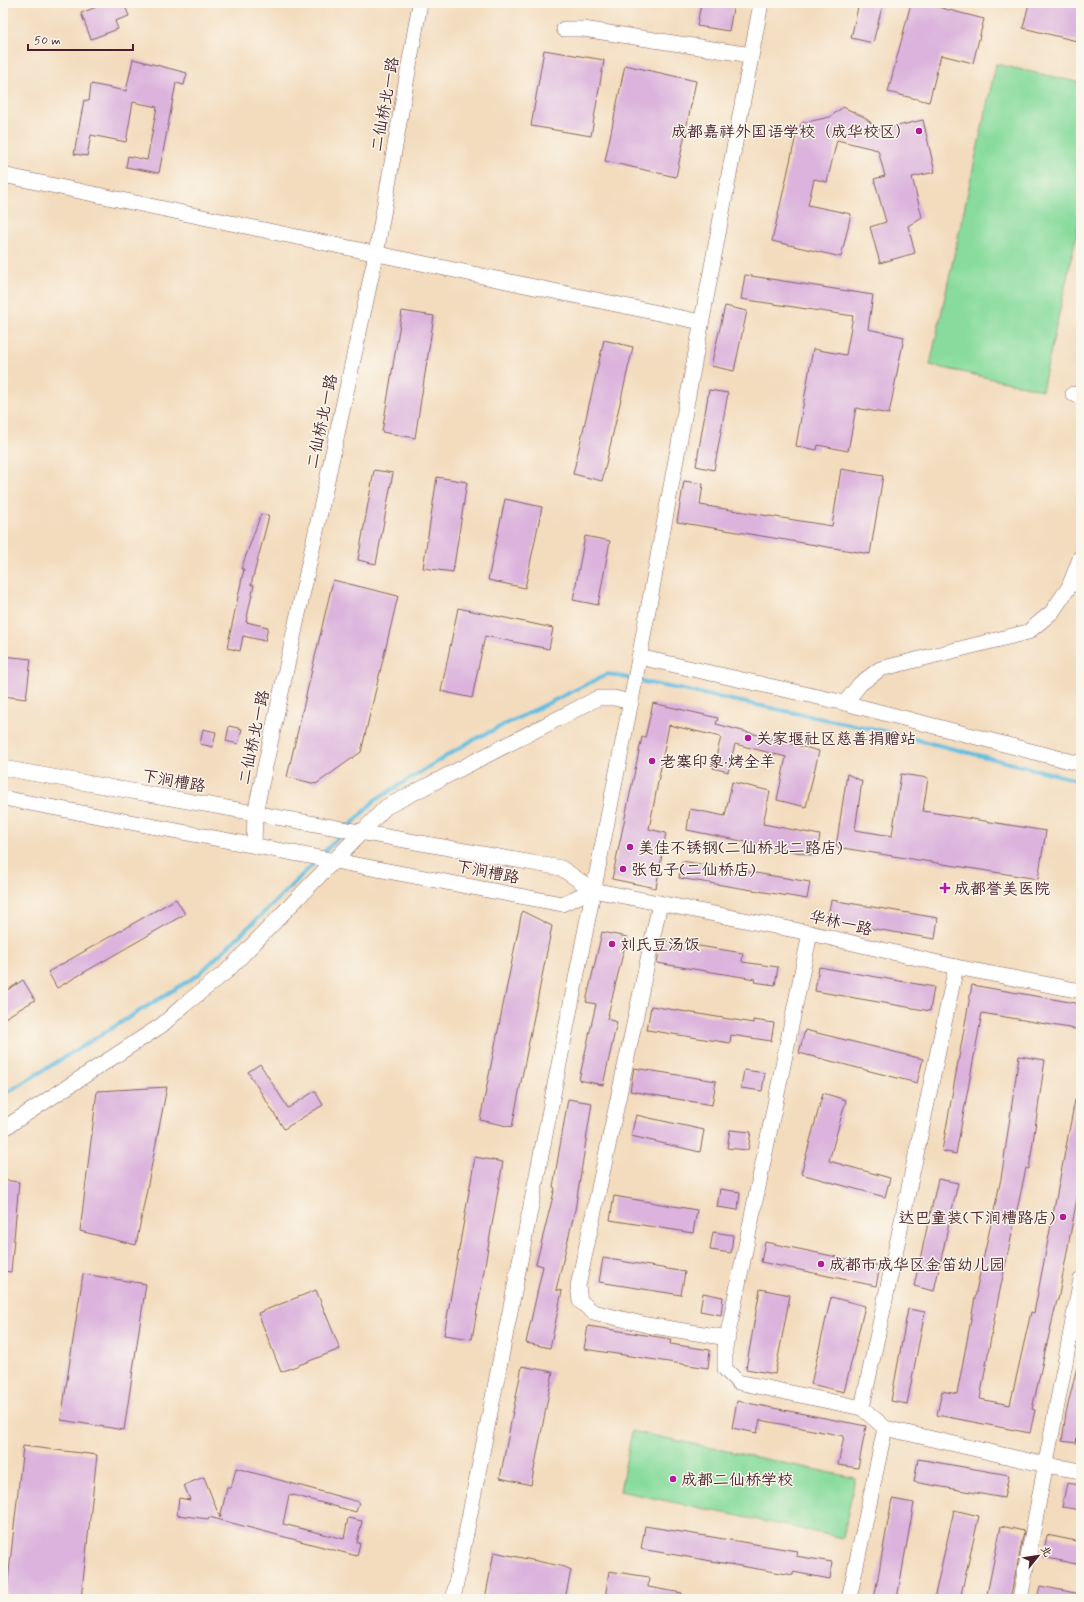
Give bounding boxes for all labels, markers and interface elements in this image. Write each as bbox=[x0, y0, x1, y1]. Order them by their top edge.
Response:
scale bar bbox=[28, 26, 133, 52]
text: 50 m bbox=[34, 33, 61, 49]
street label: 二仙桥北一路 bbox=[367, 55, 404, 153]
place label: 成都嘉祥外国语学校（成华校区） bbox=[671, 122, 911, 143]
marker: 成都嘉祥外国语学校（成华校区） bbox=[914, 126, 924, 136]
street label: 二仙桥北一路 bbox=[302, 372, 343, 470]
street label: 二仙桥北一路 bbox=[234, 688, 275, 786]
place label: 关家堰社区慈善捐赠站 bbox=[756, 729, 916, 750]
marker: 关家堰社区慈善捐赠站 bbox=[743, 733, 753, 743]
place label: 老寨印象·烤全羊 bbox=[660, 752, 776, 773]
marker: 老寨印象·烤全羊 bbox=[647, 756, 657, 766]
street label: 下涧槽路 bbox=[140, 766, 207, 797]
place label: 美佳不锈钢(二仙桥北二路店) bbox=[638, 838, 843, 859]
marker: 美佳不锈钢(二仙桥北二路店) bbox=[625, 842, 635, 852]
street label: 下涧槽路 bbox=[454, 856, 521, 889]
place label: 张包子(二仙桥店) bbox=[631, 860, 756, 881]
marker: 张包子(二仙桥店) bbox=[618, 864, 628, 874]
place label: 成都誉美医院 bbox=[954, 879, 1050, 900]
marker: 成都誉美医院 bbox=[939, 882, 951, 894]
street label: 华林一路 bbox=[807, 906, 874, 941]
place label: 刘氏豆汤饭 bbox=[620, 935, 700, 956]
marker: 刘氏豆汤饭 bbox=[607, 939, 617, 949]
place label: 达巴童装(下涧槽路店) bbox=[898, 1208, 1055, 1229]
marker: 达巴童装(下涧槽路店) bbox=[1058, 1212, 1068, 1222]
place label: 成都市成华区金笛幼儿园 bbox=[829, 1255, 1005, 1276]
marker: 成都市成华区金笛幼儿园 bbox=[816, 1259, 826, 1269]
place label: 成都二仙桥学校 bbox=[681, 1470, 793, 1491]
marker: 成都二仙桥学校 bbox=[668, 1474, 678, 1484]
north arrow bbox=[1018, 1536, 1058, 1576]
text: 北 bbox=[1037, 1543, 1055, 1560]

